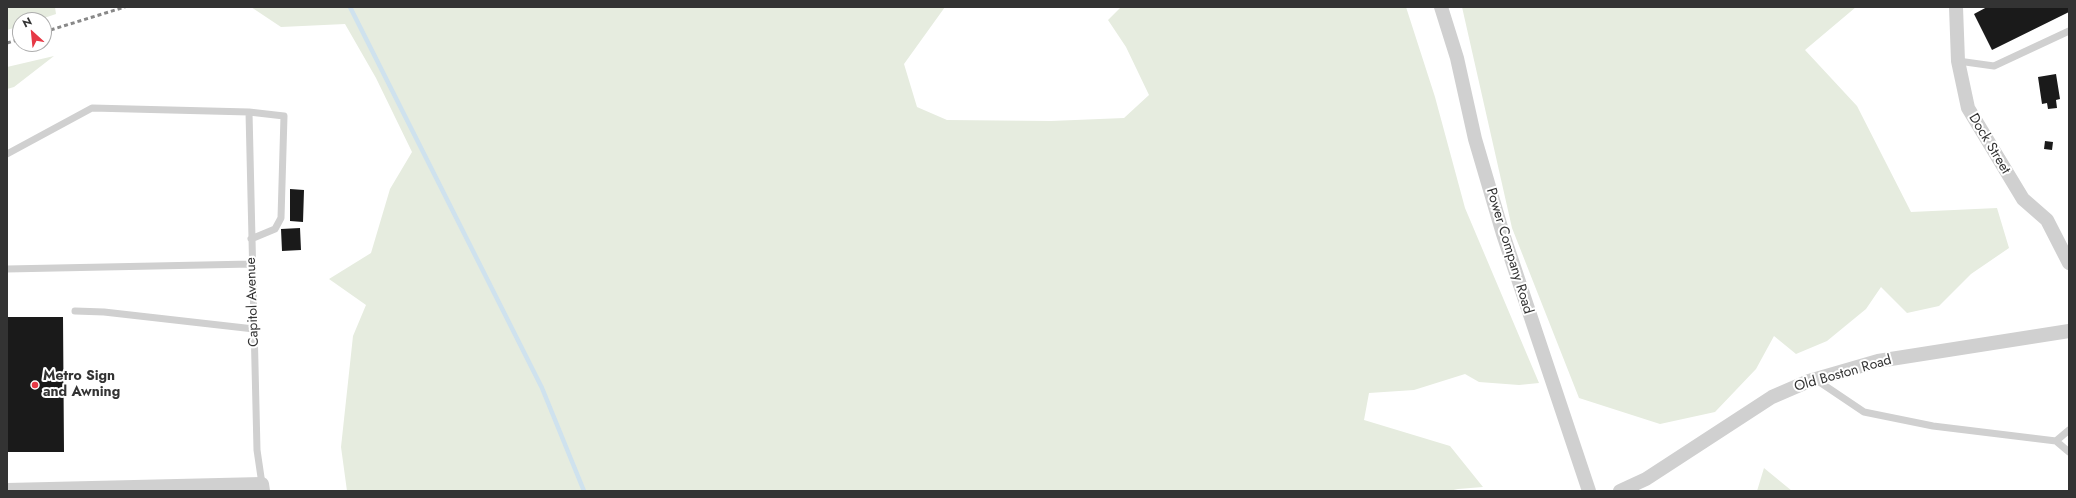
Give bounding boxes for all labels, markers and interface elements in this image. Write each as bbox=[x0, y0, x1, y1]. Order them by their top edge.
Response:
north arrow bbox=[12, 12, 52, 52]
text: N bbox=[19, 13, 35, 31]
street label: Dock Street bbox=[1964, 111, 2014, 177]
street label: Power Company Road bbox=[1482, 186, 1536, 316]
street label: Capitol Avenue bbox=[243, 257, 263, 347]
street label: Old Boston Road bbox=[1792, 352, 1894, 396]
place label: Metro Sign and Awning bbox=[43, 369, 120, 402]
marker: Metro Sign and Awning bbox=[30, 380, 40, 390]

